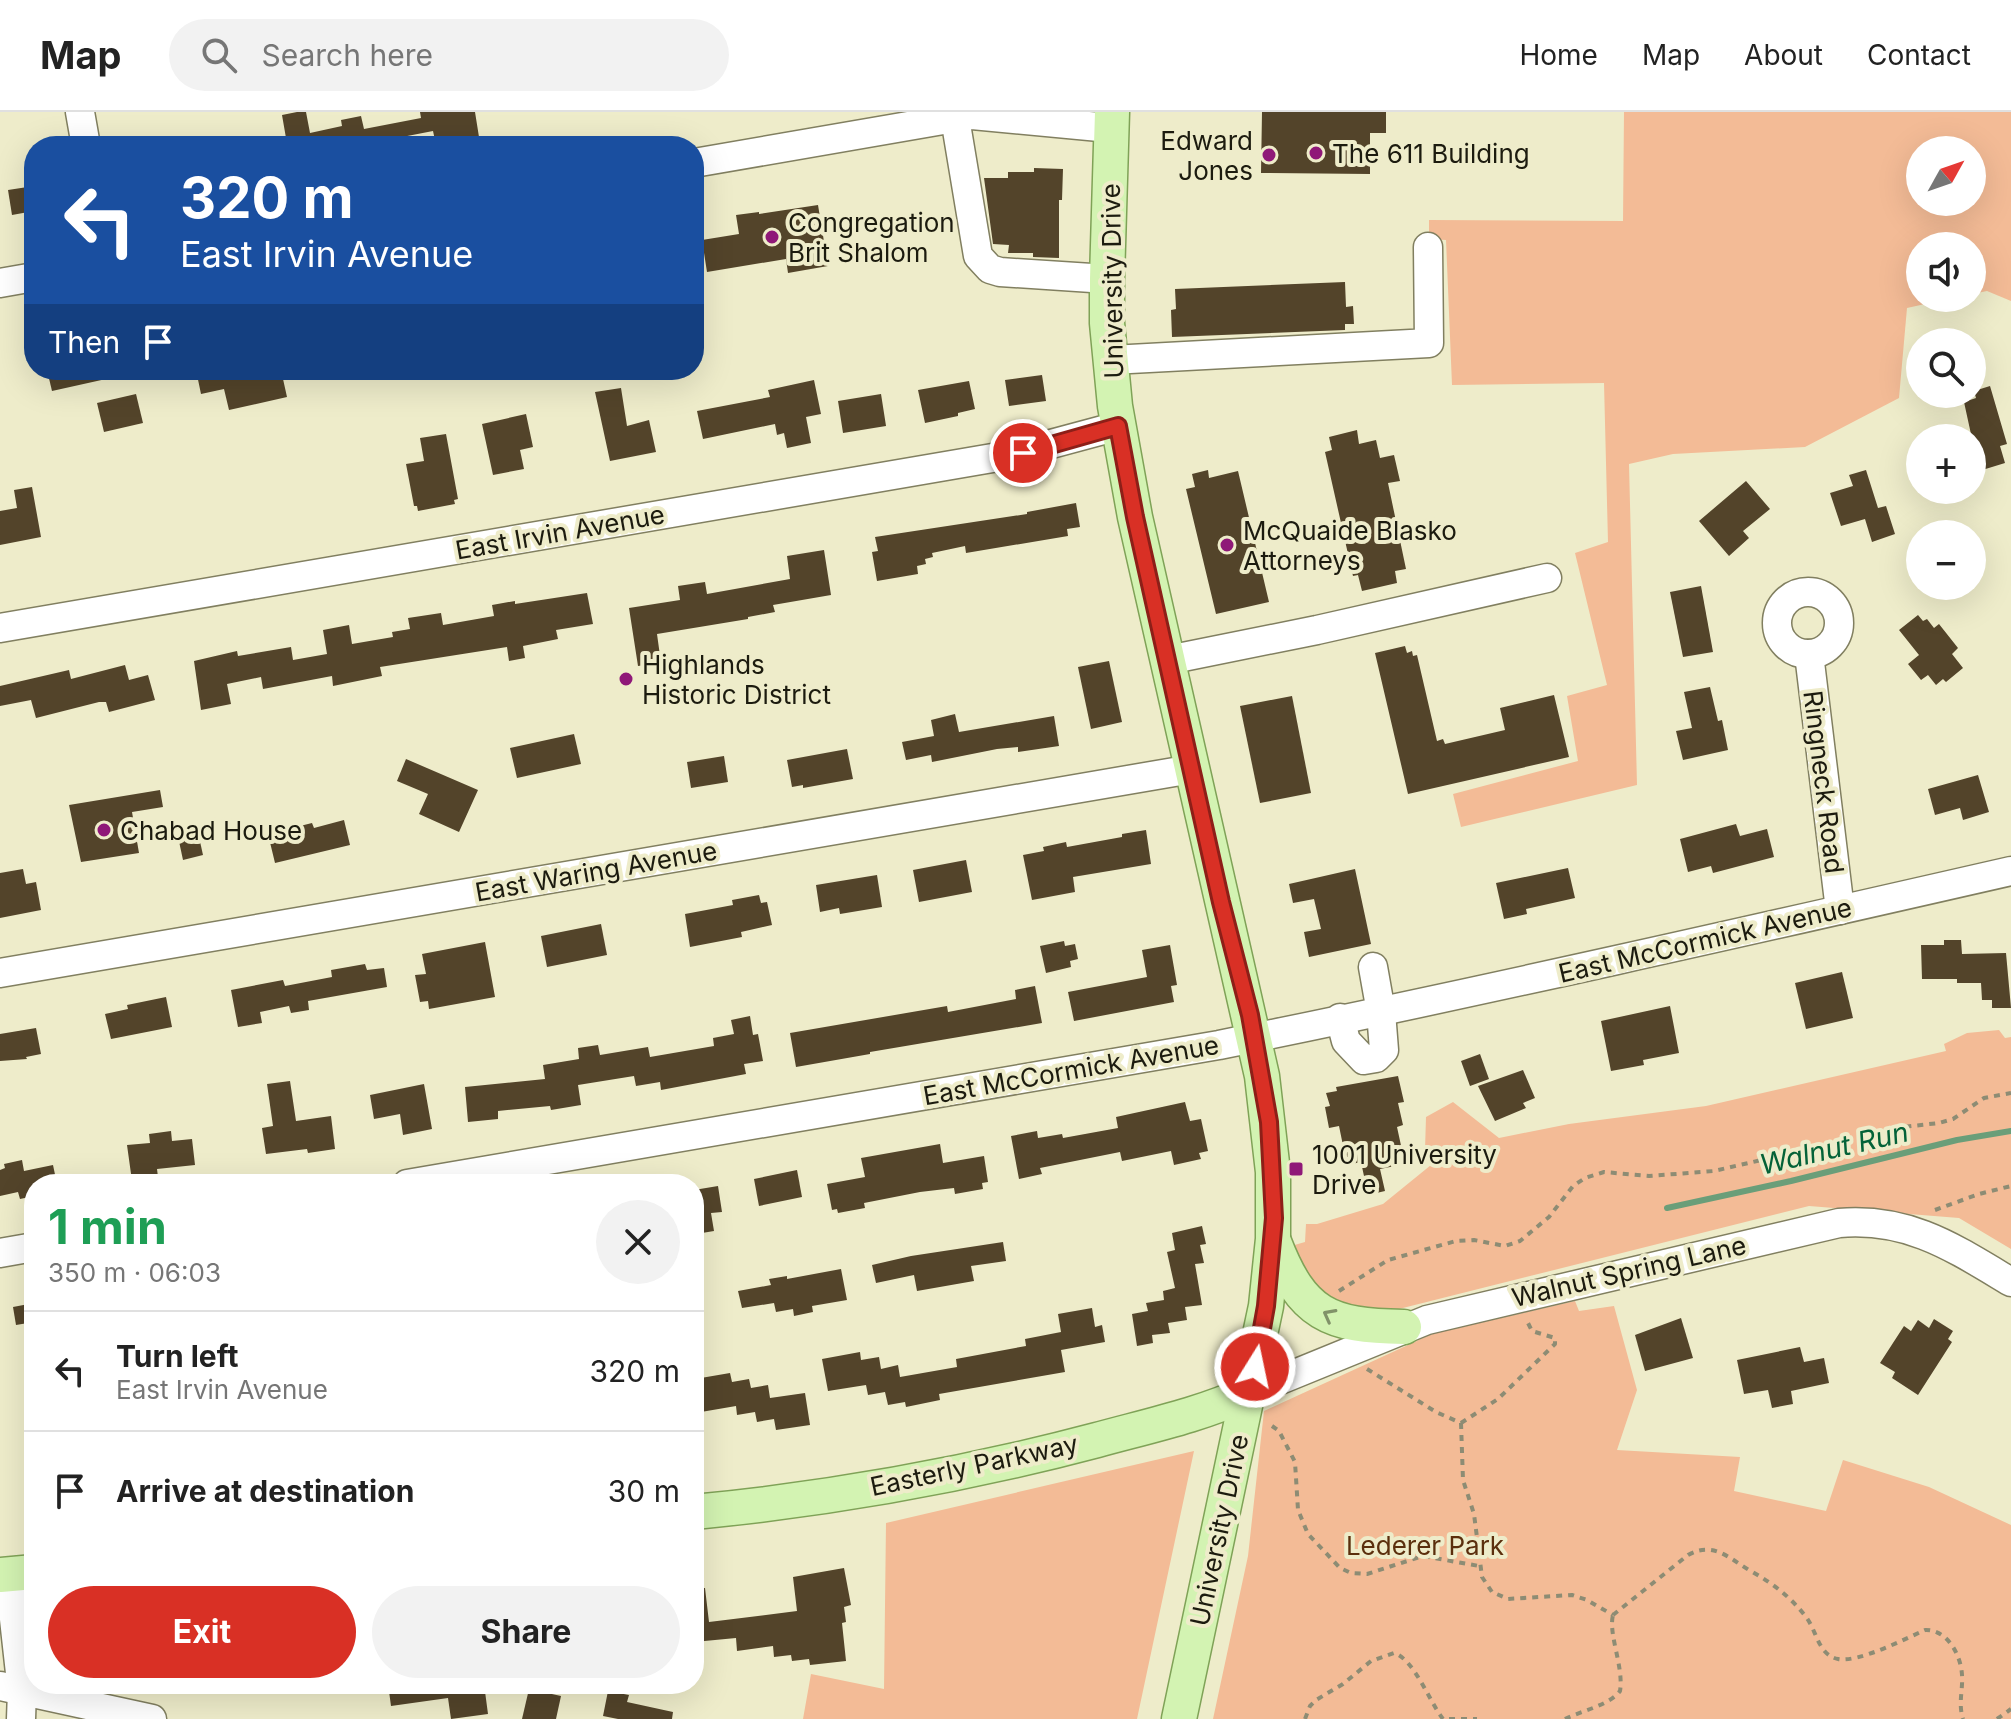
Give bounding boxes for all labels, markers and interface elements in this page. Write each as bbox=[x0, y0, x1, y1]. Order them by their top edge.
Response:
search box bbox=[169, 19, 729, 91]
text: Map bbox=[40, 32, 121, 78]
icon: search bbox=[197, 33, 241, 77]
text: Search here bbox=[261, 37, 433, 73]
text: Home bbox=[1519, 38, 1598, 72]
text: Map bbox=[1642, 38, 1700, 72]
text: About bbox=[1744, 38, 1823, 72]
text: Contact bbox=[1867, 38, 1971, 72]
place label: Edward Jones bbox=[1160, 125, 1253, 186]
north arrow bbox=[1906, 136, 1986, 216]
map controls bbox=[1906, 136, 1986, 600]
place label: The 611 Building bbox=[1332, 138, 1530, 169]
marker: The 611 Building bbox=[1307, 144, 1325, 162]
marker: Edward Jones bbox=[1260, 146, 1278, 164]
text: 320 m bbox=[180, 164, 354, 232]
icon: left bbox=[48, 168, 152, 272]
street label: University Drive bbox=[1095, 183, 1129, 379]
place label: Congregation Brit Shalom bbox=[788, 207, 955, 268]
marker: Congregation Brit Shalom bbox=[763, 228, 781, 246]
text: East Irvin Avenue bbox=[180, 232, 473, 276]
button: sound bbox=[1906, 232, 1986, 312]
icon: arrive bbox=[136, 320, 180, 364]
text: Then bbox=[48, 324, 120, 360]
button: search bbox=[1906, 328, 1986, 408]
pin bbox=[989, 419, 1057, 487]
button: + bbox=[1906, 424, 1986, 504]
icon: arrive bbox=[1001, 431, 1045, 475]
street label: East Irvin Avenue bbox=[453, 498, 667, 566]
place label: McQuaide Blasko Attorneys bbox=[1243, 515, 1457, 576]
button: − bbox=[1906, 520, 1986, 600]
marker: McQuaide Blasko Attorneys bbox=[1218, 536, 1236, 554]
place label: Highlands Historic District bbox=[642, 649, 831, 710]
marker: Highlands Historic District bbox=[617, 670, 635, 688]
street label: Ringneck Road bbox=[1797, 689, 1851, 875]
place label: Chabad House bbox=[120, 815, 302, 846]
marker: Chabad House bbox=[95, 821, 113, 839]
street label: East Waring Avenue bbox=[473, 834, 719, 908]
street label: East McCormick Avenue bbox=[1555, 891, 1855, 989]
street label: East McCormick Avenue bbox=[921, 1029, 1221, 1111]
water label: Walnut Run bbox=[1756, 1114, 1912, 1182]
place label: 1001 University Drive bbox=[1312, 1139, 1497, 1200]
marker: 1001 University Drive bbox=[1287, 1160, 1305, 1178]
text: 1 min bbox=[48, 1197, 167, 1256]
button: close bbox=[596, 1200, 680, 1284]
street label: Walnut Spring Lane bbox=[1509, 1229, 1749, 1313]
text: 350 m · 06:03 bbox=[48, 1257, 221, 1288]
one-way arrow bbox=[1323, 1309, 1337, 1325]
position arrow bbox=[1213, 1325, 1297, 1409]
text: Turn left bbox=[116, 1338, 238, 1374]
icon: left bbox=[48, 1349, 92, 1393]
text: 320 m bbox=[590, 1353, 680, 1389]
text: East Irvin Avenue bbox=[116, 1374, 328, 1405]
street label: Easterly Parkway bbox=[867, 1428, 1081, 1502]
street label: University Drive bbox=[1184, 1431, 1254, 1629]
icon: arrive bbox=[48, 1469, 92, 1513]
text: Arrive at destination bbox=[116, 1473, 414, 1509]
text: 30 m bbox=[608, 1473, 680, 1509]
park label: Lederer Park bbox=[1346, 1530, 1504, 1561]
button: Exit bbox=[48, 1586, 356, 1678]
button: Share bbox=[372, 1586, 680, 1678]

